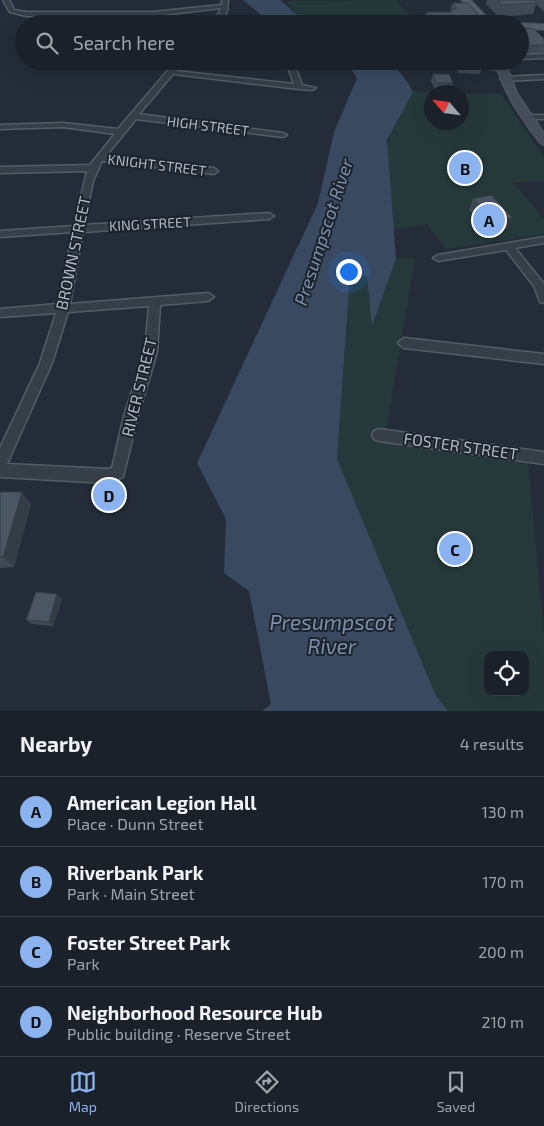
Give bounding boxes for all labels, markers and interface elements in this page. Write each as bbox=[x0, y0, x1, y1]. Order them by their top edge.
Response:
search box bbox=[15, 15, 529, 70]
icon: search bbox=[33, 29, 61, 57]
text: Search here bbox=[73, 31, 175, 54]
north arrow bbox=[424, 85, 469, 130]
street label: HIGH STREET bbox=[166, 112, 250, 139]
pin: B bbox=[449, 149, 481, 187]
street label: KNIGHT STREET bbox=[107, 150, 207, 179]
water label: Presumpscot River bbox=[289, 155, 357, 308]
street label: BROWN STREET bbox=[51, 194, 94, 312]
pin: A bbox=[473, 201, 505, 239]
street label: KING STREET bbox=[108, 213, 191, 234]
your location bbox=[336, 259, 362, 285]
street label: RIVER STREET bbox=[117, 335, 160, 438]
street label: FOSTER STREET bbox=[403, 428, 519, 463]
pin: D bbox=[93, 476, 125, 514]
pin: C bbox=[439, 530, 471, 568]
water label: Presumpscot River bbox=[270, 609, 395, 658]
map controls bbox=[484, 651, 529, 696]
button: locate bbox=[484, 651, 529, 696]
text: Nearby bbox=[20, 731, 92, 756]
text: 4 results bbox=[460, 734, 524, 753]
text: American Legion Hall bbox=[67, 791, 257, 814]
text: A bbox=[31, 802, 41, 821]
text: 130 m bbox=[482, 802, 524, 821]
text: Place · Dunn Street bbox=[67, 814, 204, 833]
text: Riverbank Park bbox=[67, 861, 203, 884]
text: B bbox=[31, 872, 41, 891]
text: 170 m bbox=[482, 872, 524, 891]
text: Park · Main Street bbox=[67, 884, 195, 903]
text: Foster Street Park bbox=[67, 931, 230, 954]
text: C bbox=[31, 942, 41, 961]
text: 200 m bbox=[478, 942, 524, 961]
text: Park bbox=[67, 954, 100, 973]
text: Neighborhood Resource Hub bbox=[67, 1001, 323, 1024]
text: D bbox=[31, 1012, 41, 1031]
text: 210 m bbox=[481, 1012, 524, 1031]
text: Public building · Reserve Street bbox=[67, 1024, 291, 1043]
tab: Map bbox=[69, 1068, 97, 1115]
tab: Directions bbox=[235, 1068, 299, 1115]
tab: Saved bbox=[437, 1068, 475, 1115]

